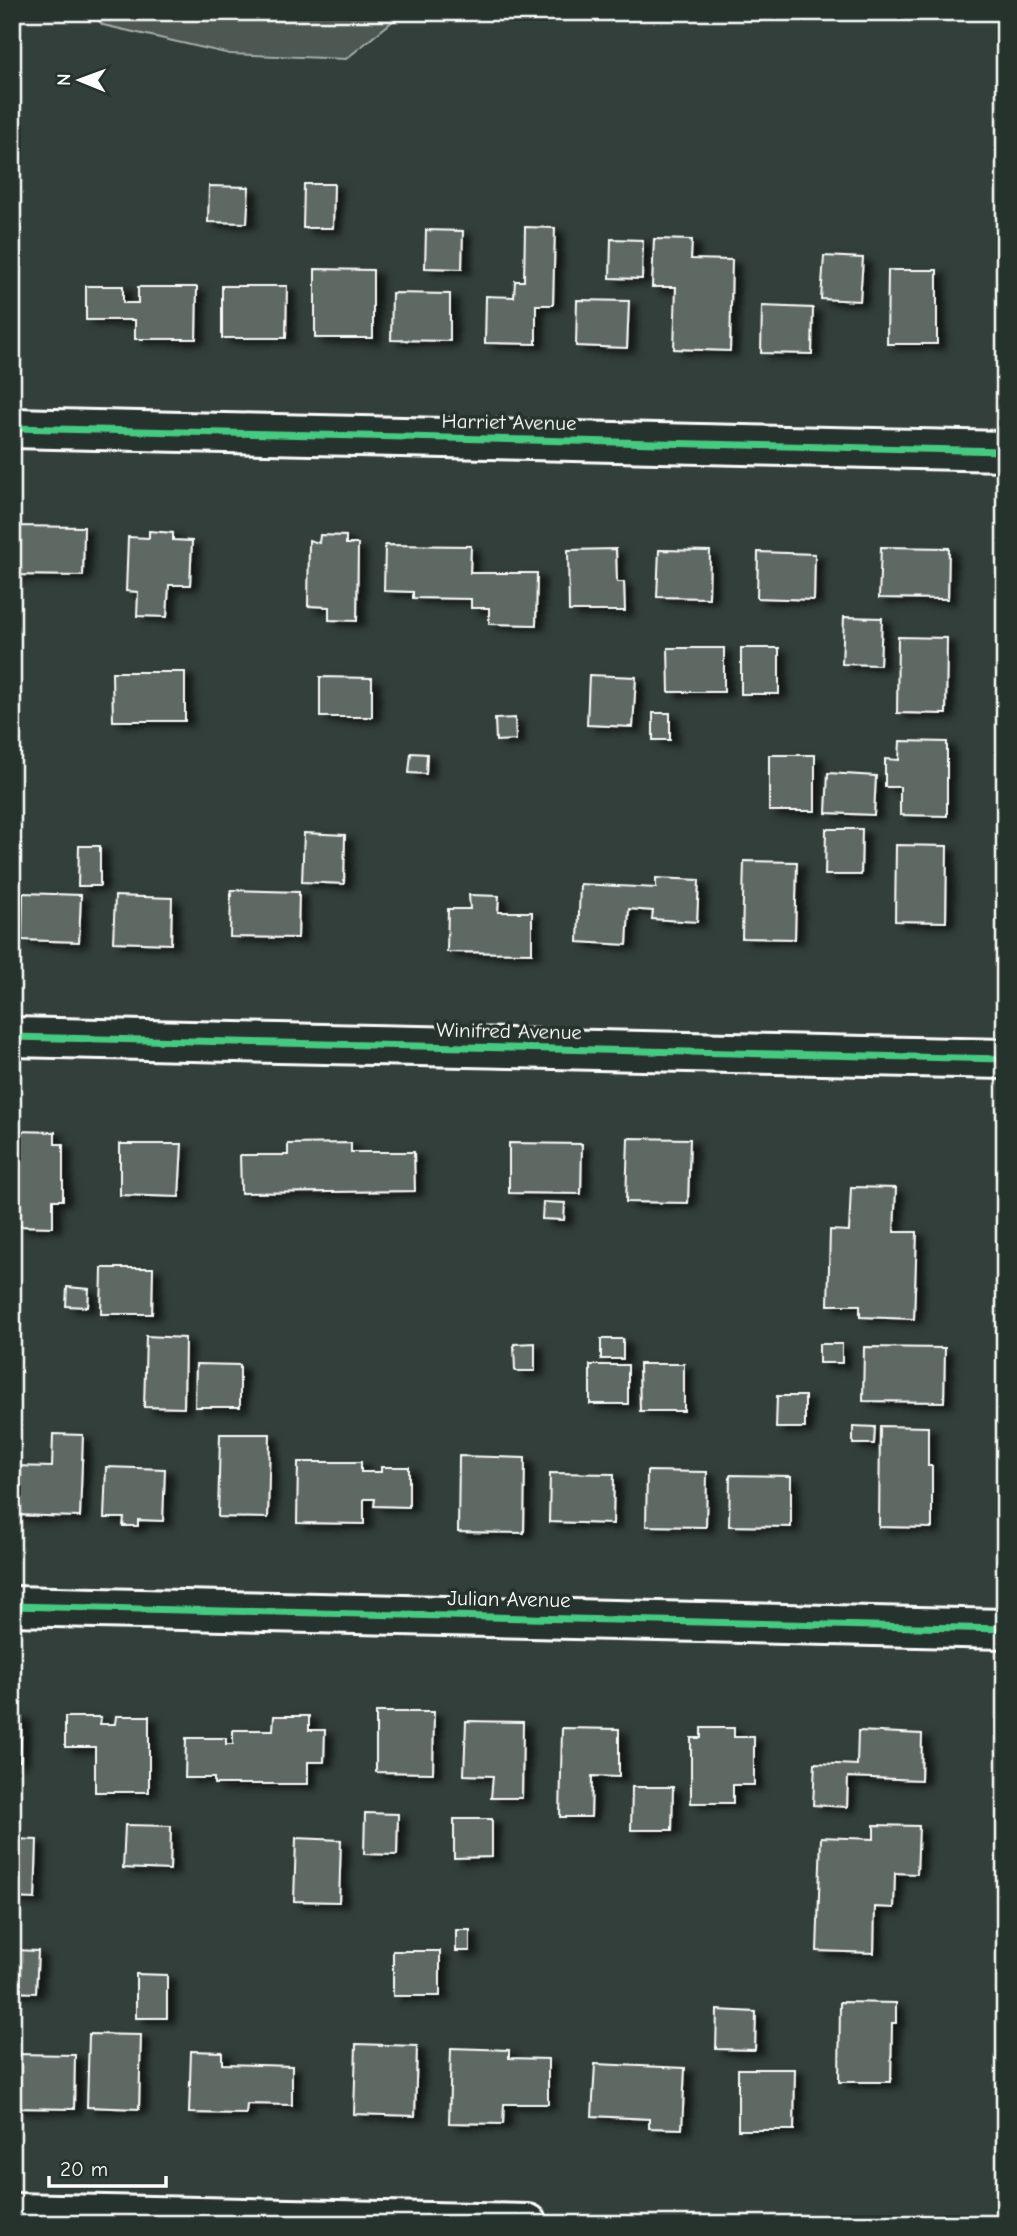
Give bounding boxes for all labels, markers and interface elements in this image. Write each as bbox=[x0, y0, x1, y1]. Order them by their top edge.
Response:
north arrow bbox=[46, 46, 116, 116]
text: N bbox=[53, 73, 75, 86]
street label: Harriet Avenue bbox=[441, 409, 577, 435]
street label: Winifred Avenue bbox=[436, 1018, 582, 1044]
street label: Julian Avenue bbox=[447, 1586, 571, 1612]
scale bar bbox=[49, 2145, 166, 2189]
text: 20 m bbox=[60, 2157, 108, 2181]

